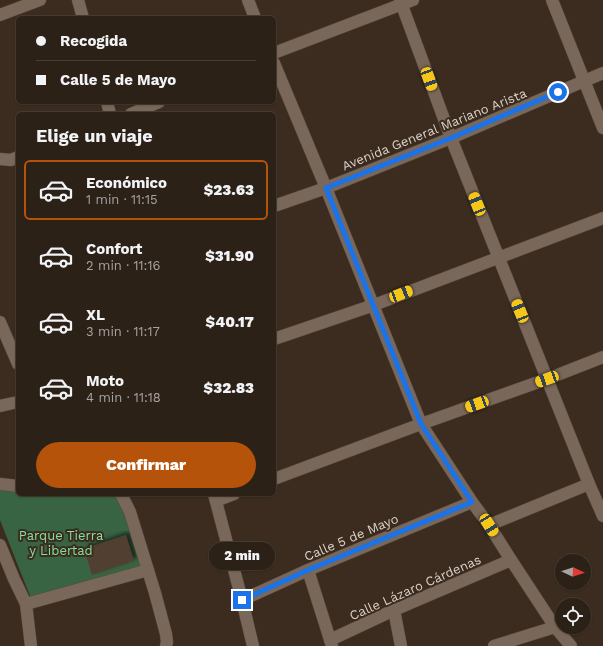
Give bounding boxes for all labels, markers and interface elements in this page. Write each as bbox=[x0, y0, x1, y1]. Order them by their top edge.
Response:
text: Recogida bbox=[60, 32, 127, 50]
car bbox=[419, 66, 439, 92]
text: Calle 5 de Mayo bbox=[60, 71, 176, 89]
route start bbox=[549, 83, 567, 101]
street label: Avenida General Mariano Arista bbox=[340, 85, 529, 173]
text: Elige un viaje bbox=[36, 125, 153, 146]
icon: car bbox=[38, 172, 74, 208]
text: Económico bbox=[86, 174, 167, 192]
text: $23.63 bbox=[204, 181, 254, 199]
car bbox=[467, 191, 487, 217]
text: 1 min · 11:15 bbox=[86, 192, 158, 207]
icon: car bbox=[38, 238, 74, 274]
text: Confort bbox=[86, 240, 142, 258]
text: $31.90 bbox=[205, 247, 254, 265]
text: 2 min · 11:16 bbox=[86, 258, 160, 273]
car bbox=[388, 284, 414, 304]
car bbox=[510, 298, 530, 324]
icon: car bbox=[38, 304, 74, 340]
text: XL bbox=[86, 306, 105, 324]
text: $40.17 bbox=[206, 313, 254, 331]
text: 3 min · 11:17 bbox=[86, 324, 160, 339]
car bbox=[534, 369, 560, 389]
icon: car bbox=[38, 370, 74, 406]
text: Moto bbox=[86, 372, 124, 390]
text: $32.83 bbox=[203, 379, 254, 397]
text: 4 min · 11:18 bbox=[86, 390, 161, 405]
car bbox=[464, 394, 490, 414]
button: Confirmar bbox=[36, 442, 256, 488]
street label: Calle 5 de Mayo bbox=[302, 511, 401, 564]
car bbox=[478, 512, 500, 538]
park label: Parque Tierra y Libertad bbox=[19, 528, 104, 558]
callout: 2 min bbox=[209, 542, 275, 570]
text: 2 min bbox=[224, 548, 260, 563]
street label: Calle Lázaro Cárdenas bbox=[347, 552, 483, 623]
north arrow bbox=[555, 554, 591, 590]
map controls bbox=[555, 554, 591, 634]
route end bbox=[233, 591, 251, 609]
button: locate bbox=[555, 598, 591, 634]

